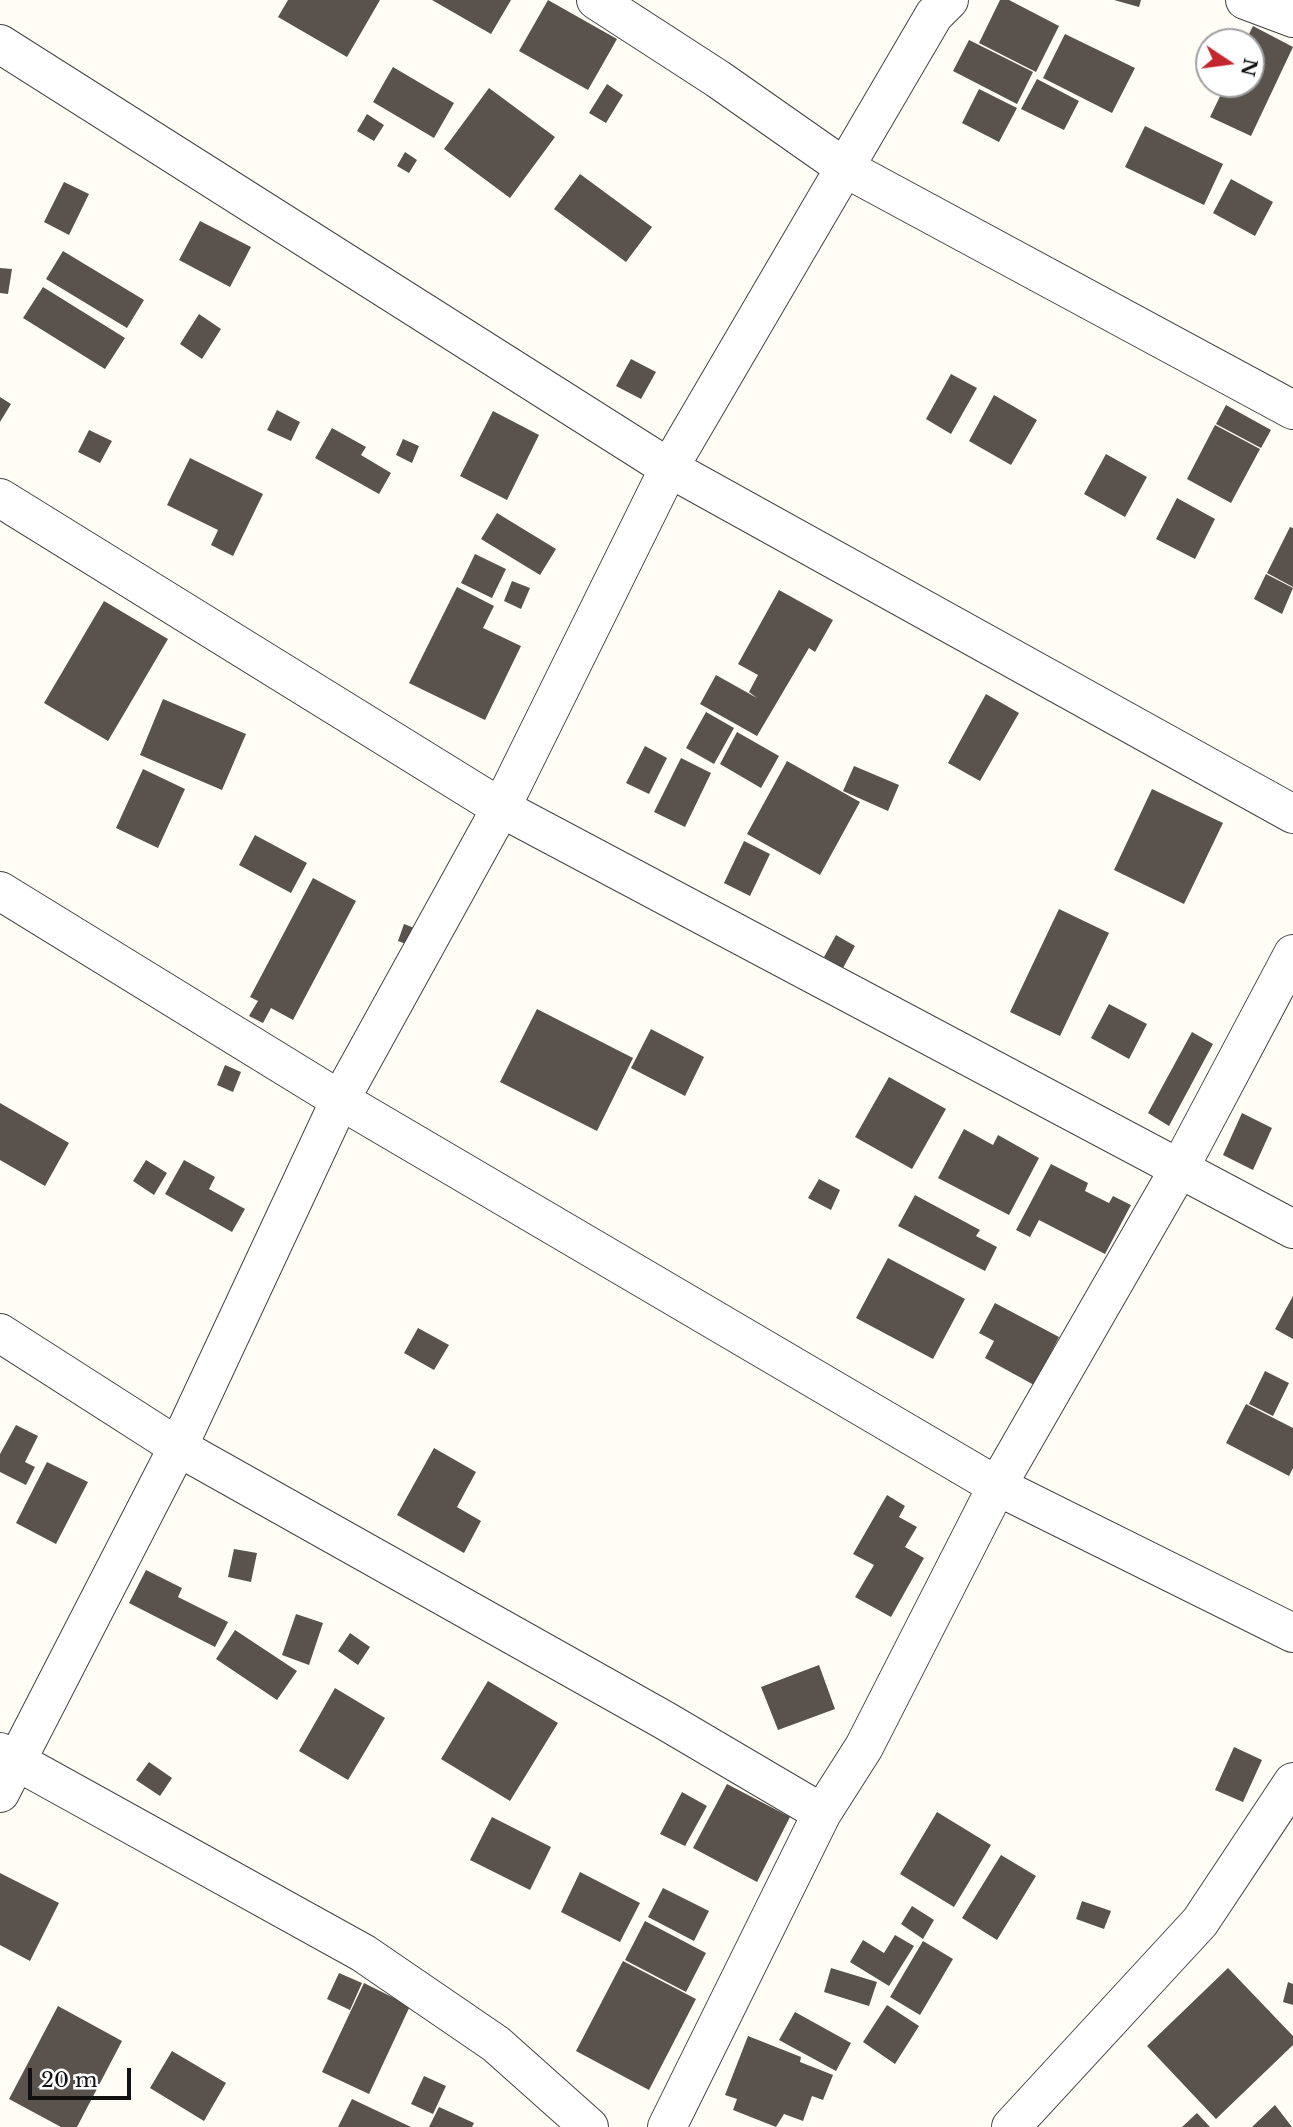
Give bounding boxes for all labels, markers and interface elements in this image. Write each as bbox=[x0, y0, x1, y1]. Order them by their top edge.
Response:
north arrow bbox=[1195, 28, 1265, 98]
text: N bbox=[1236, 56, 1262, 79]
scale bar bbox=[32, 2054, 135, 2098]
text: 20 m bbox=[41, 2067, 98, 2093]

